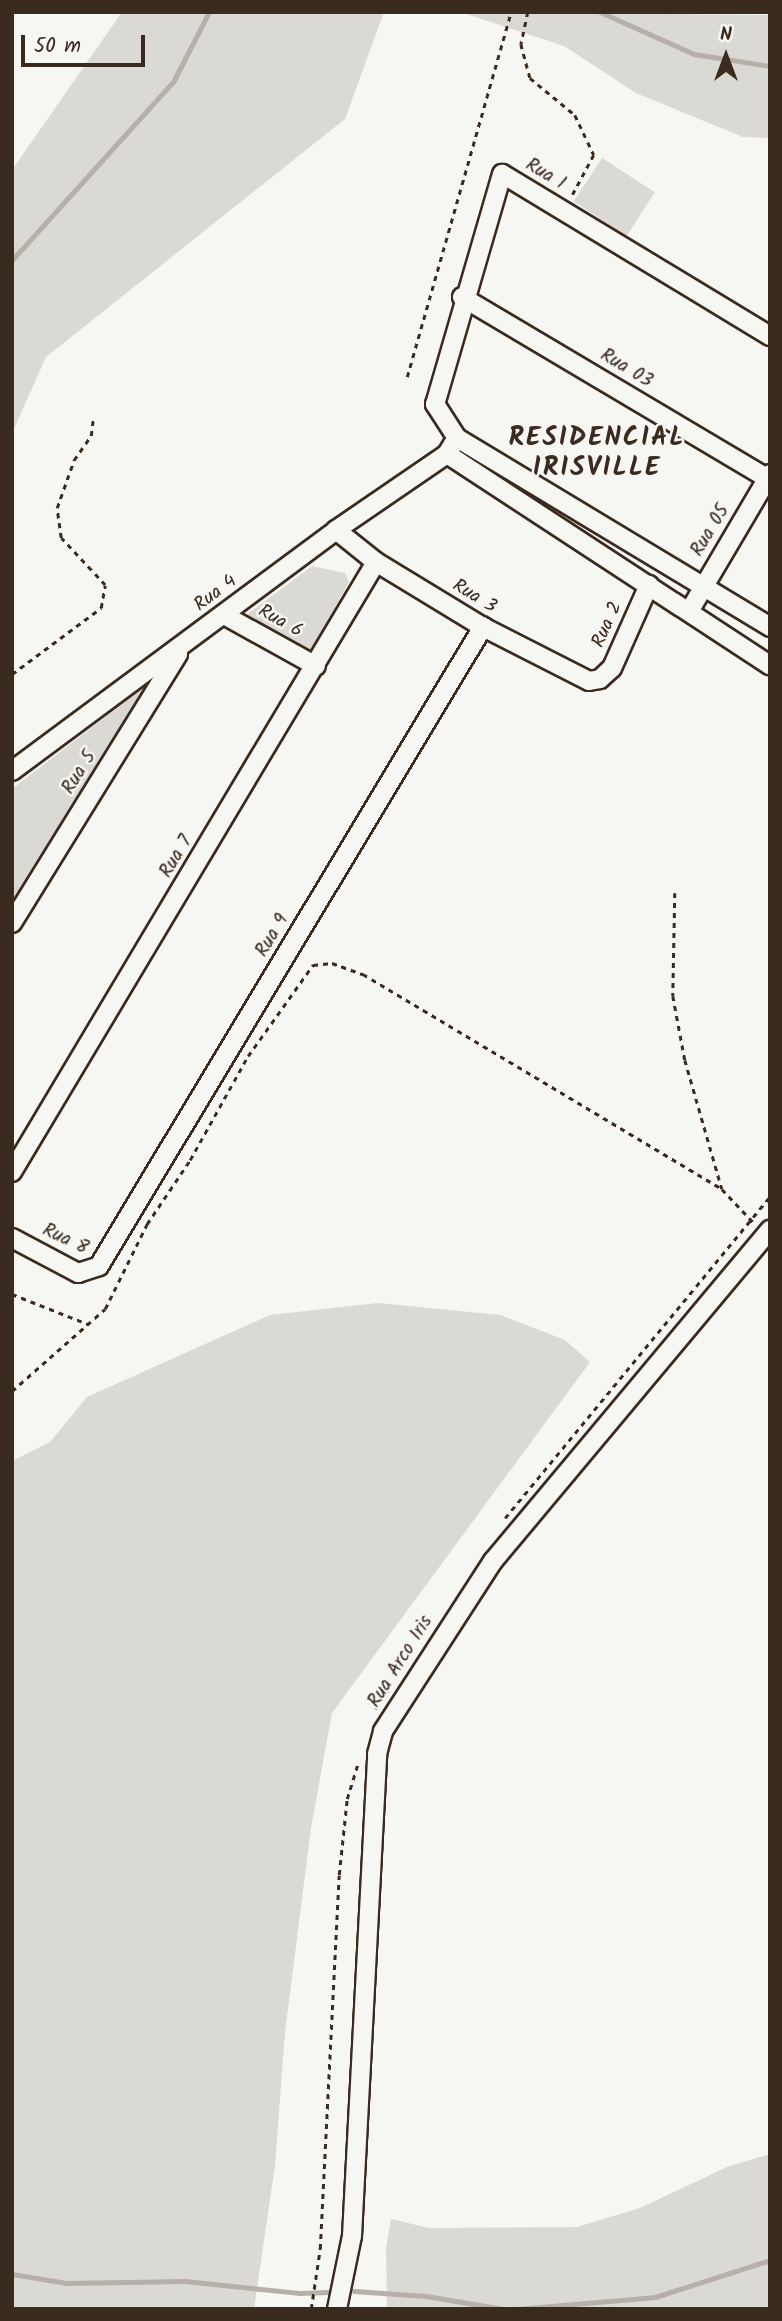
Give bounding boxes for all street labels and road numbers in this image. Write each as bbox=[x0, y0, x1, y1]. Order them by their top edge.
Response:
street label: Rua 1 bbox=[521, 154, 569, 196]
street label: Rua 03 bbox=[596, 345, 656, 393]
street label: Rua 05 bbox=[687, 501, 735, 561]
street label: Rua 4 bbox=[190, 571, 242, 617]
street label: Rua 3 bbox=[448, 575, 500, 619]
street label: Rua 2 bbox=[588, 599, 628, 651]
street label: Rua 6 bbox=[254, 601, 306, 643]
street label: Rua 5 bbox=[58, 747, 102, 799]
street label: Rua 7 bbox=[156, 832, 198, 882]
street label: Rua 9 bbox=[251, 910, 295, 962]
street label: Rua 8 bbox=[38, 1219, 92, 1261]
street label: Rua Arco Iris bbox=[364, 1612, 438, 1712]

